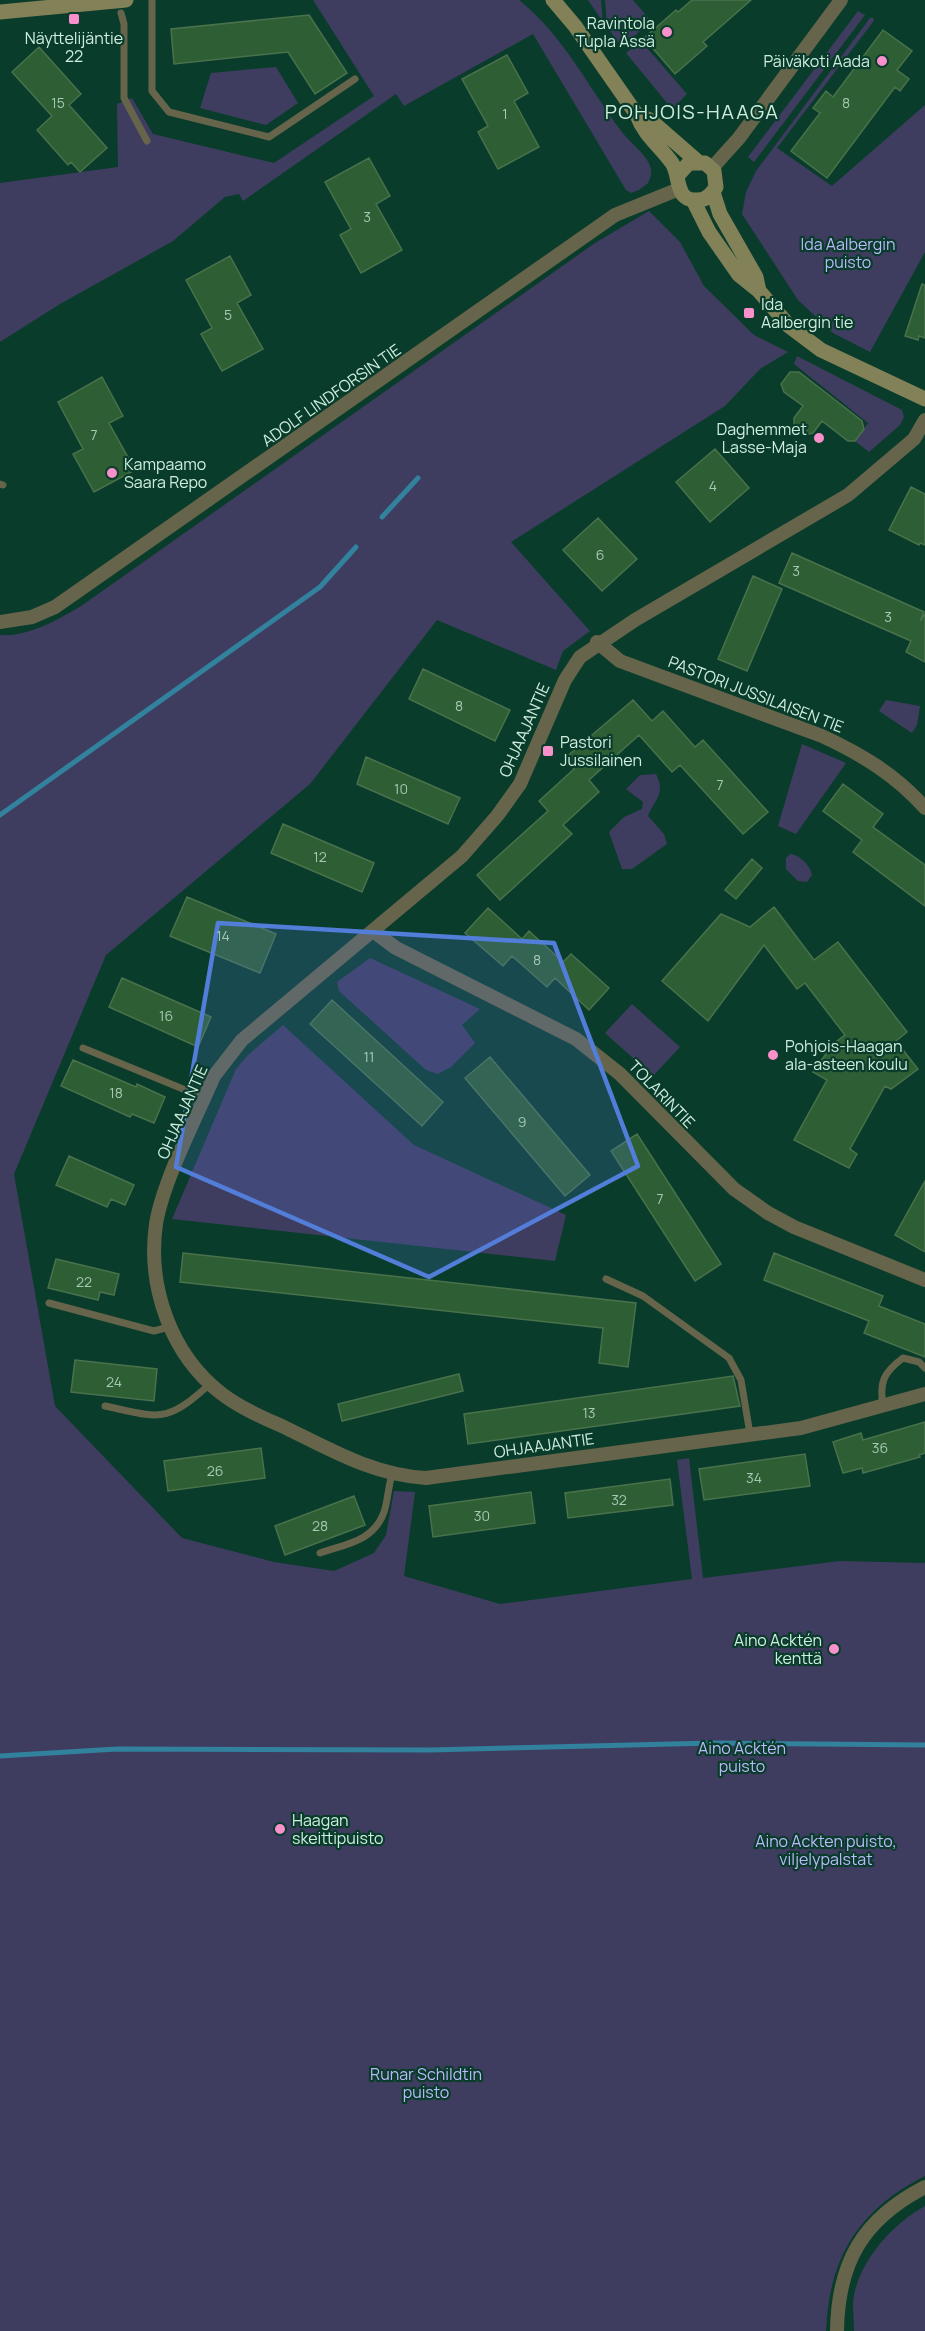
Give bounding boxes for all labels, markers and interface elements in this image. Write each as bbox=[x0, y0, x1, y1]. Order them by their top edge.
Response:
marker: Näyttelijäntie 22 bbox=[67, 12, 81, 26]
place label: Ravintola Tupla Ässä bbox=[576, 12, 655, 52]
marker: Ravintola Tupla Ässä bbox=[660, 25, 674, 39]
place label: Näyttelijäntie 22 bbox=[25, 27, 123, 67]
place label: Päiväkoti Aada bbox=[764, 50, 870, 72]
marker: Päiväkoti Aada bbox=[875, 54, 889, 68]
house number: 15 bbox=[51, 93, 65, 112]
house number: 8 bbox=[842, 93, 850, 112]
district label: POHJOIS-HAAGA bbox=[605, 98, 779, 125]
house number: 1 bbox=[502, 104, 508, 123]
house number: 3 bbox=[363, 207, 371, 226]
park label: Ida Aalbergin puisto bbox=[800, 233, 896, 273]
place label: Ida Aalbergin tie bbox=[761, 293, 853, 333]
house number: 5 bbox=[224, 305, 232, 324]
marker: Ida Aalbergin tie bbox=[742, 306, 756, 320]
street label: ADOLF LINDFORSIN TIE bbox=[257, 339, 405, 451]
place label: Daghemmet Lasse-Maja bbox=[716, 418, 807, 458]
house number: 7 bbox=[90, 425, 98, 444]
marker: Daghemmet Lasse-Maja bbox=[812, 431, 826, 445]
place label: Kampaamo Saara Repo bbox=[124, 453, 207, 493]
marker: Kampaamo Saara Repo bbox=[105, 466, 119, 480]
house number: 4 bbox=[709, 476, 717, 495]
house number: 6 bbox=[596, 545, 604, 564]
house number: 3 bbox=[792, 561, 800, 580]
house number: 3 bbox=[884, 607, 892, 626]
street label: PASTORI JUSSILAISEN TIE bbox=[665, 650, 847, 738]
street label: OHJAAJANTIE bbox=[493, 679, 555, 781]
house number: 8 bbox=[455, 696, 463, 715]
place label: Pastori Jussilainen bbox=[560, 731, 642, 771]
marker: Pastori Jussilainen bbox=[541, 744, 555, 758]
house number: 7 bbox=[716, 775, 724, 794]
house number: 10 bbox=[394, 779, 408, 798]
house number: 12 bbox=[313, 847, 327, 866]
house number: 14 bbox=[216, 926, 230, 945]
house number: 8 bbox=[533, 950, 541, 969]
house number: 16 bbox=[159, 1006, 173, 1025]
place label: Pohjois-Haagan ala-asteen koulu bbox=[785, 1035, 908, 1075]
house number: 11 bbox=[364, 1047, 374, 1066]
marker: Pohjois-Haagan ala-asteen koulu bbox=[766, 1048, 780, 1062]
street label: TOLARINTIE bbox=[624, 1055, 700, 1133]
street label: OHJAAJANTIE bbox=[151, 1061, 213, 1163]
house number: 18 bbox=[109, 1083, 123, 1102]
house number: 9 bbox=[518, 1112, 526, 1131]
house number: 7 bbox=[656, 1189, 664, 1208]
house number: 22 bbox=[76, 1272, 92, 1291]
house number: 24 bbox=[106, 1372, 122, 1391]
house number: 13 bbox=[582, 1403, 596, 1422]
street label: OHJAAJANTIE bbox=[492, 1427, 596, 1463]
house number: 36 bbox=[872, 1438, 888, 1457]
house number: 26 bbox=[207, 1461, 223, 1480]
house number: 34 bbox=[746, 1468, 762, 1487]
house number: 32 bbox=[611, 1490, 627, 1509]
house number: 30 bbox=[474, 1506, 490, 1525]
house number: 28 bbox=[312, 1516, 328, 1535]
place label: Aino Acktén kenttä bbox=[734, 1629, 822, 1669]
marker: Aino Acktén kenttä bbox=[827, 1642, 841, 1656]
park label: Aino Acktén puisto bbox=[698, 1737, 786, 1777]
place label: Haagan skeittipuisto bbox=[292, 1809, 384, 1849]
marker: Haagan skeittipuisto bbox=[273, 1822, 287, 1836]
park label: Aino Ackten puisto, viljelypalstat bbox=[755, 1830, 897, 1870]
park label: Runar Schildtin puisto bbox=[370, 2063, 482, 2103]

